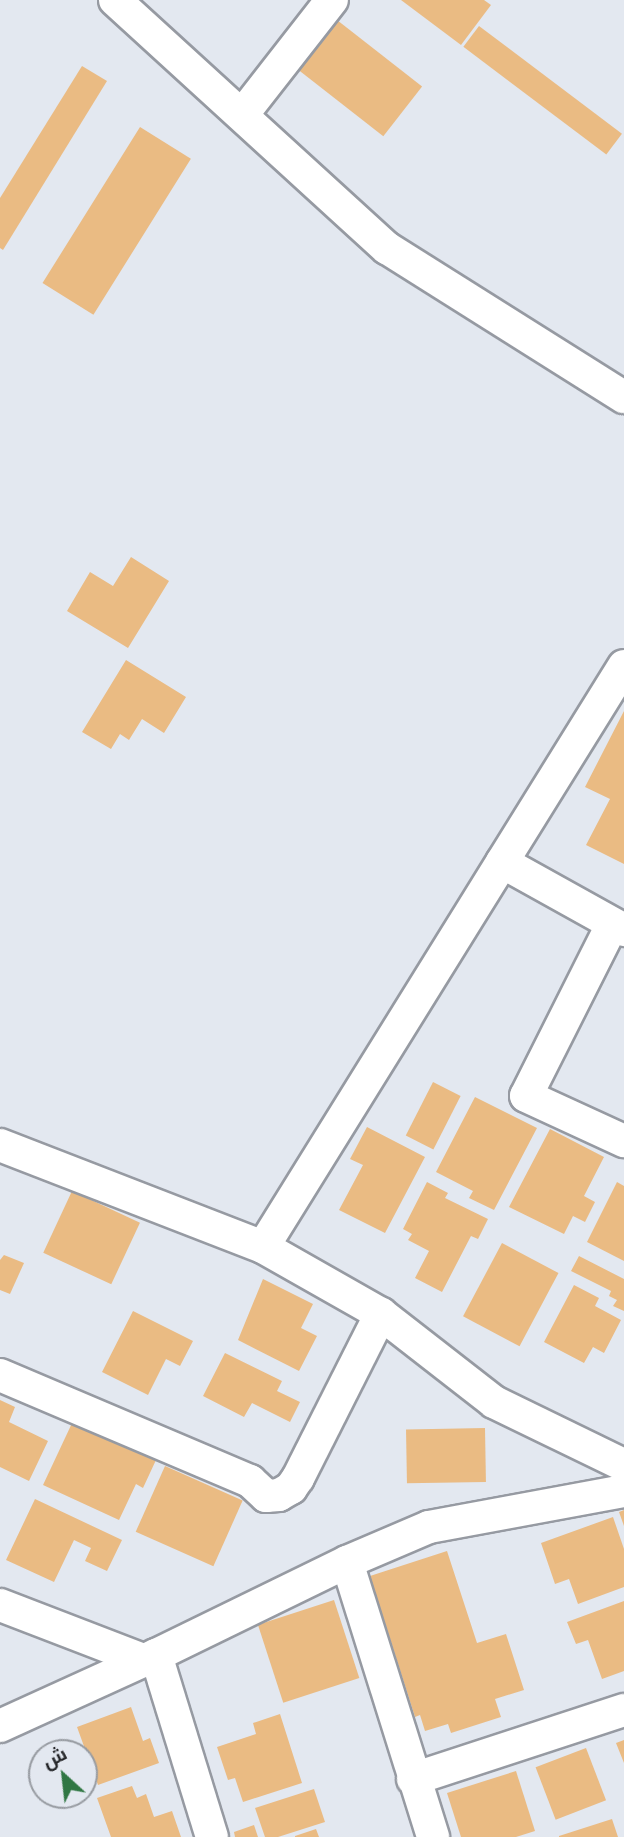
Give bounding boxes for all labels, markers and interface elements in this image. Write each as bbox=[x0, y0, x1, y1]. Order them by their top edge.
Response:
north arrow bbox=[28, 1739, 98, 1809]
text: ش bbox=[38, 1741, 71, 1773]

